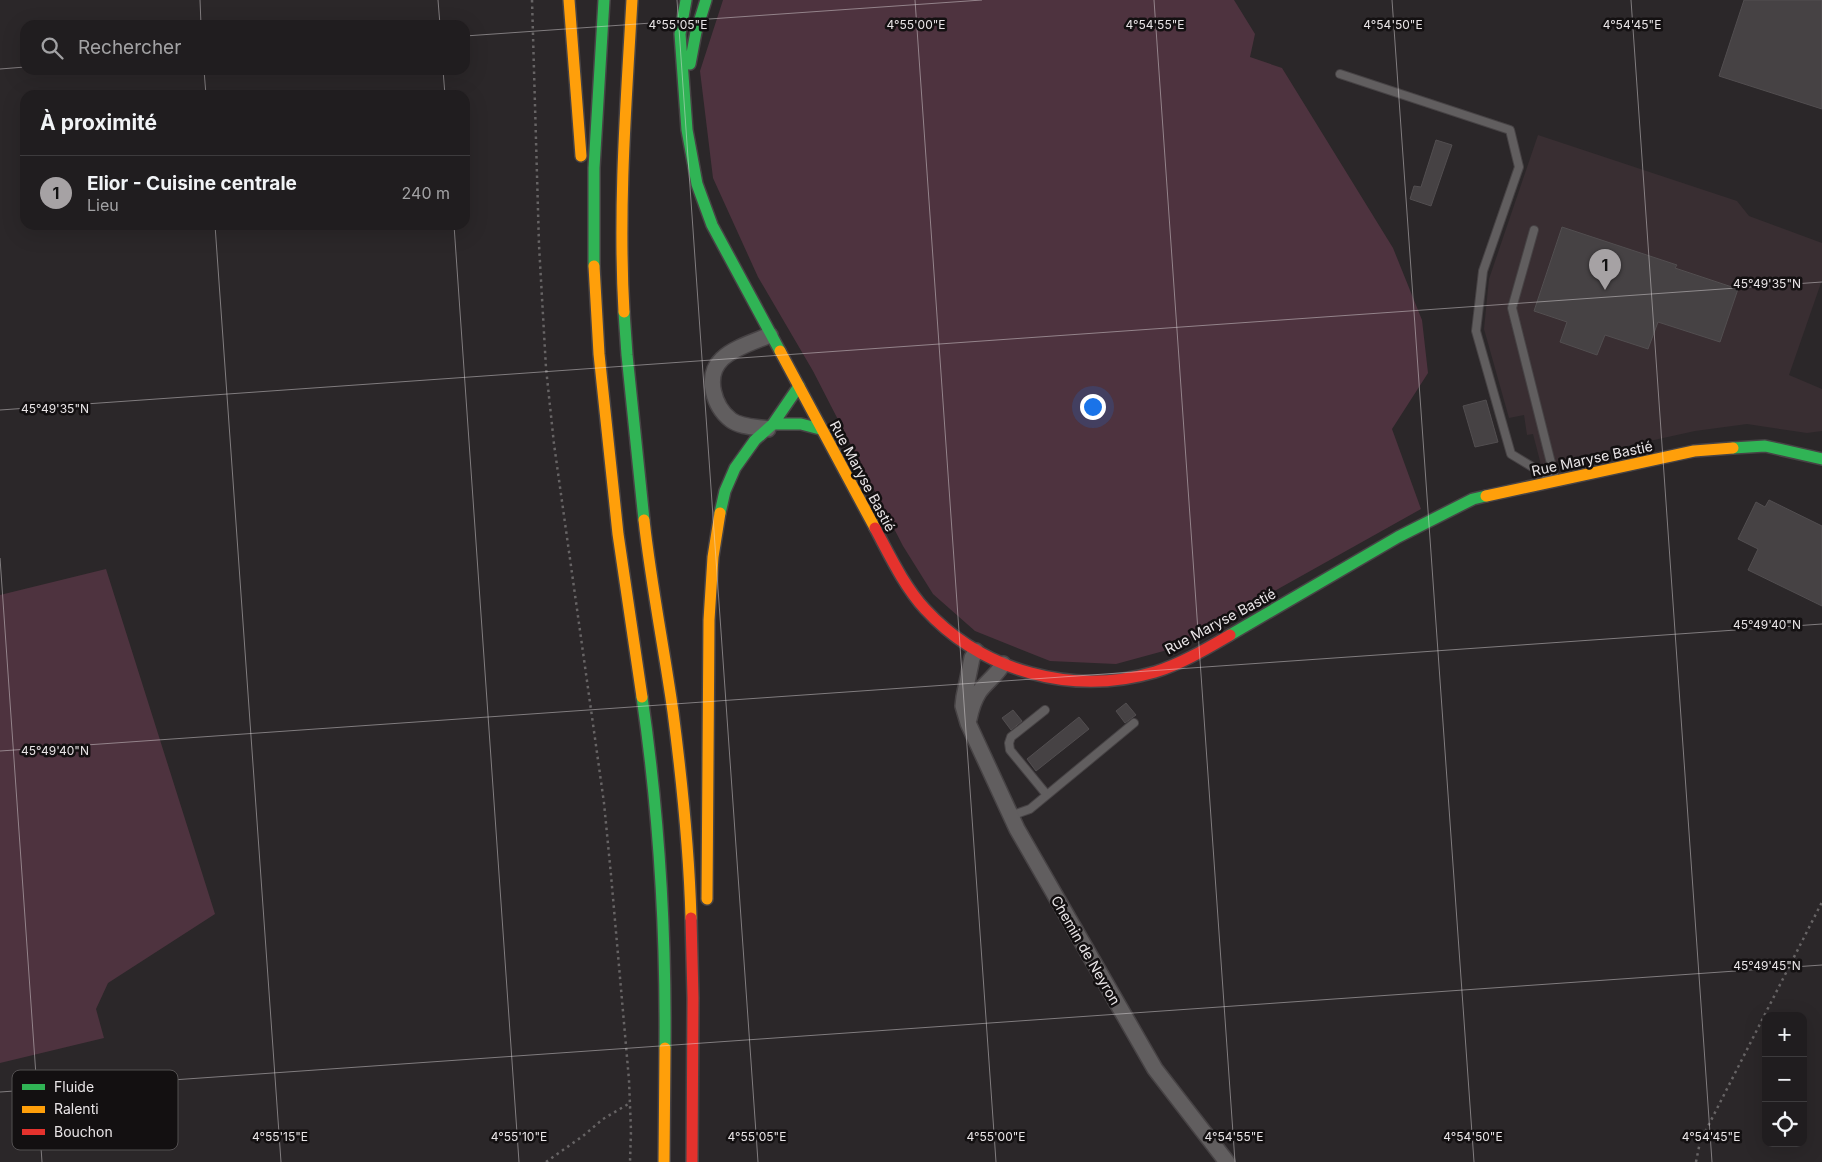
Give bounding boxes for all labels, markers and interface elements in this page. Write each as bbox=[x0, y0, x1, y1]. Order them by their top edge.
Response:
text: 4°55'05"E bbox=[649, 17, 707, 32]
text: 4°55'00"E bbox=[886, 17, 946, 32]
text: 4°54'55"E bbox=[1125, 17, 1185, 32]
text: 4°54'50"E bbox=[1363, 17, 1423, 32]
text: 4°54'45"E bbox=[1603, 17, 1661, 32]
search box bbox=[20, 20, 470, 75]
icon: search bbox=[38, 34, 66, 62]
text: Rechercher bbox=[78, 36, 181, 59]
text: À proximité bbox=[40, 110, 157, 135]
text: Elior - Cuisine centrale bbox=[87, 172, 297, 195]
text: 1 bbox=[53, 183, 59, 203]
text: 240 m bbox=[402, 183, 450, 203]
text: Lieu bbox=[87, 195, 119, 215]
pin: 1 bbox=[1589, 249, 1621, 290]
text: 45°49'35"N bbox=[1733, 276, 1801, 291]
your location bbox=[1080, 394, 1106, 420]
text: 45°49'35"N bbox=[21, 401, 89, 416]
street label: Rue Maryse Bastié bbox=[827, 418, 899, 534]
street label: Rue Maryse Bastié bbox=[1530, 437, 1654, 479]
street label: Rue Maryse Bastié bbox=[1162, 585, 1278, 657]
text: 45°49'40"N bbox=[1733, 617, 1801, 632]
text: 45°49'40"N bbox=[21, 743, 89, 758]
street label: Chemin de Neyron bbox=[1048, 892, 1124, 1008]
text: 45°49'45"N bbox=[1733, 958, 1801, 973]
map controls bbox=[1762, 1012, 1807, 1147]
button: + bbox=[1762, 1012, 1807, 1057]
button: − bbox=[1762, 1057, 1807, 1102]
legend bbox=[12, 1070, 178, 1150]
text: Fluide bbox=[54, 1078, 94, 1095]
text: Ralenti bbox=[54, 1100, 99, 1117]
button: locate bbox=[1762, 1102, 1807, 1147]
text: Bouchon bbox=[54, 1123, 113, 1140]
text: 4°55'15"E bbox=[252, 1129, 308, 1144]
text: 4°55'10"E bbox=[491, 1129, 547, 1144]
text: 4°55'05"E bbox=[728, 1129, 786, 1144]
text: 4°55'00"E bbox=[966, 1129, 1026, 1144]
text: 4°54'55"E bbox=[1204, 1129, 1264, 1144]
text: 4°54'50"E bbox=[1443, 1129, 1503, 1144]
text: 4°54'45"E bbox=[1682, 1129, 1740, 1144]

